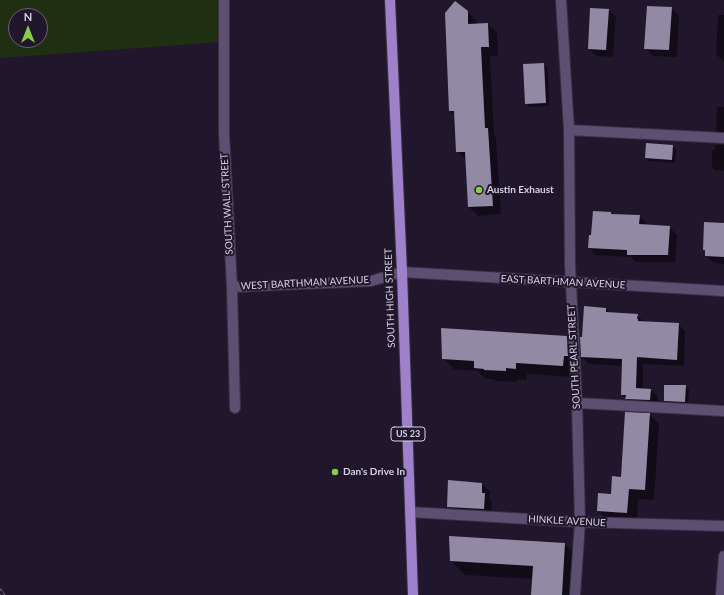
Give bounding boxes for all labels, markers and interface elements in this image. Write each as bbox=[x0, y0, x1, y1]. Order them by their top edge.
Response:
north arrow bbox=[8, 8, 48, 48]
text: N bbox=[24, 10, 32, 23]
street label: SOUTH WALL STREET bbox=[218, 153, 236, 255]
place label: Austin Exhaust bbox=[487, 184, 554, 196]
marker: Austin Exhaust bbox=[474, 185, 484, 195]
street label: SOUTH HIGH STREET bbox=[382, 248, 398, 348]
street label: EAST BARTHMAN AVENUE bbox=[500, 273, 626, 291]
street label: WEST BARTHMAN AVENUE bbox=[241, 274, 369, 292]
street label: SOUTH PEARL STREET bbox=[565, 305, 583, 409]
road number: US 23 bbox=[391, 427, 425, 441]
place label: Dan's Drive In bbox=[343, 466, 405, 478]
marker: Dan's Drive In bbox=[330, 467, 340, 477]
street label: HINKLE AVENUE bbox=[528, 513, 606, 529]

